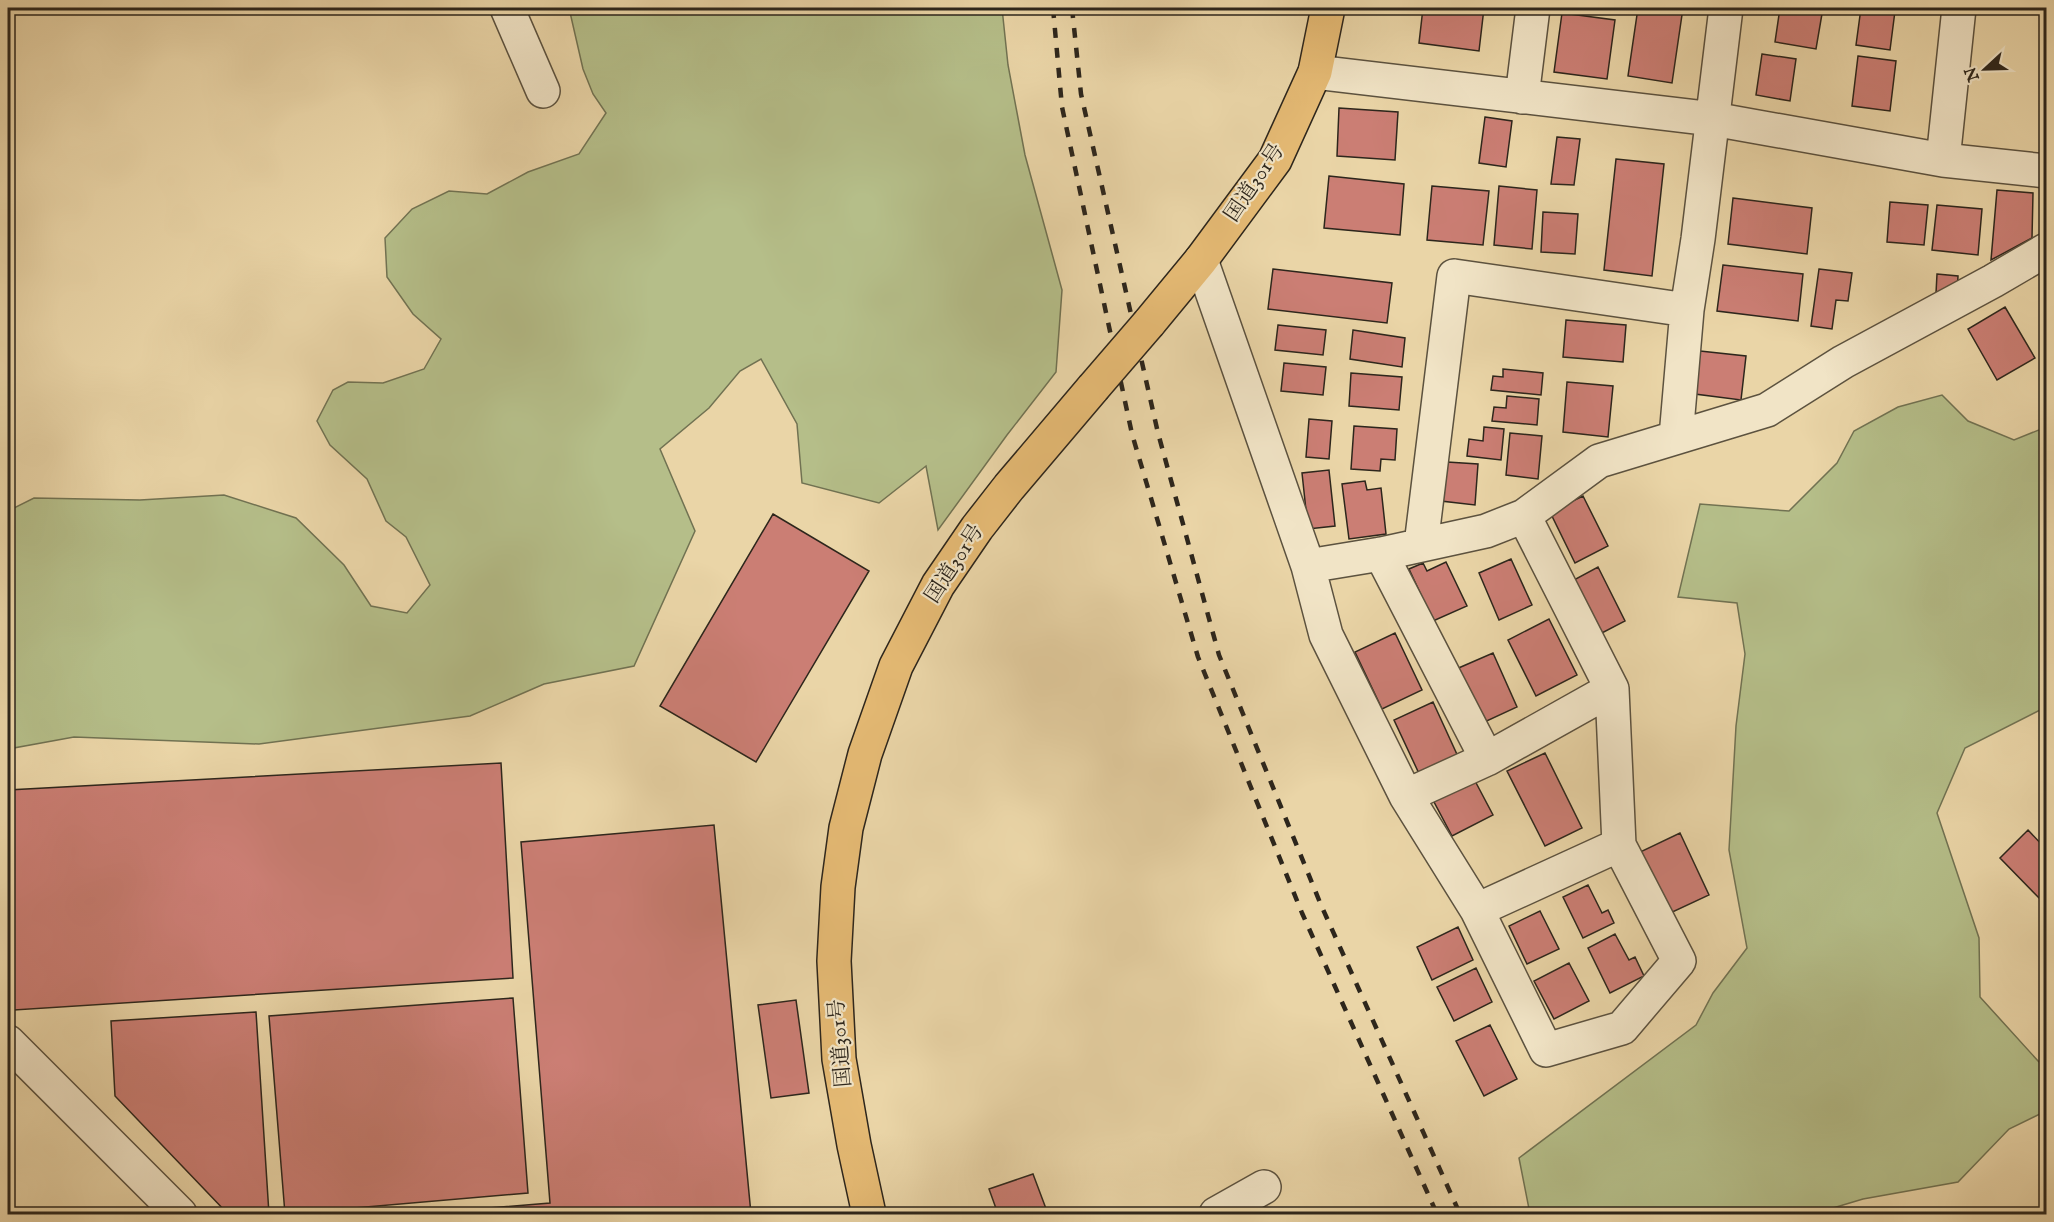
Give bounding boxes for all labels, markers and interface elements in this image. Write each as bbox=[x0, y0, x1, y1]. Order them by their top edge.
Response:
north arrow bbox=[1955, 39, 2015, 99]
text: N bbox=[1961, 64, 1985, 85]
street label: 国道301号 bbox=[1219, 139, 1291, 227]
street label: 国道301号 bbox=[919, 519, 991, 609]
street label: 国道301号 bbox=[824, 998, 858, 1088]

